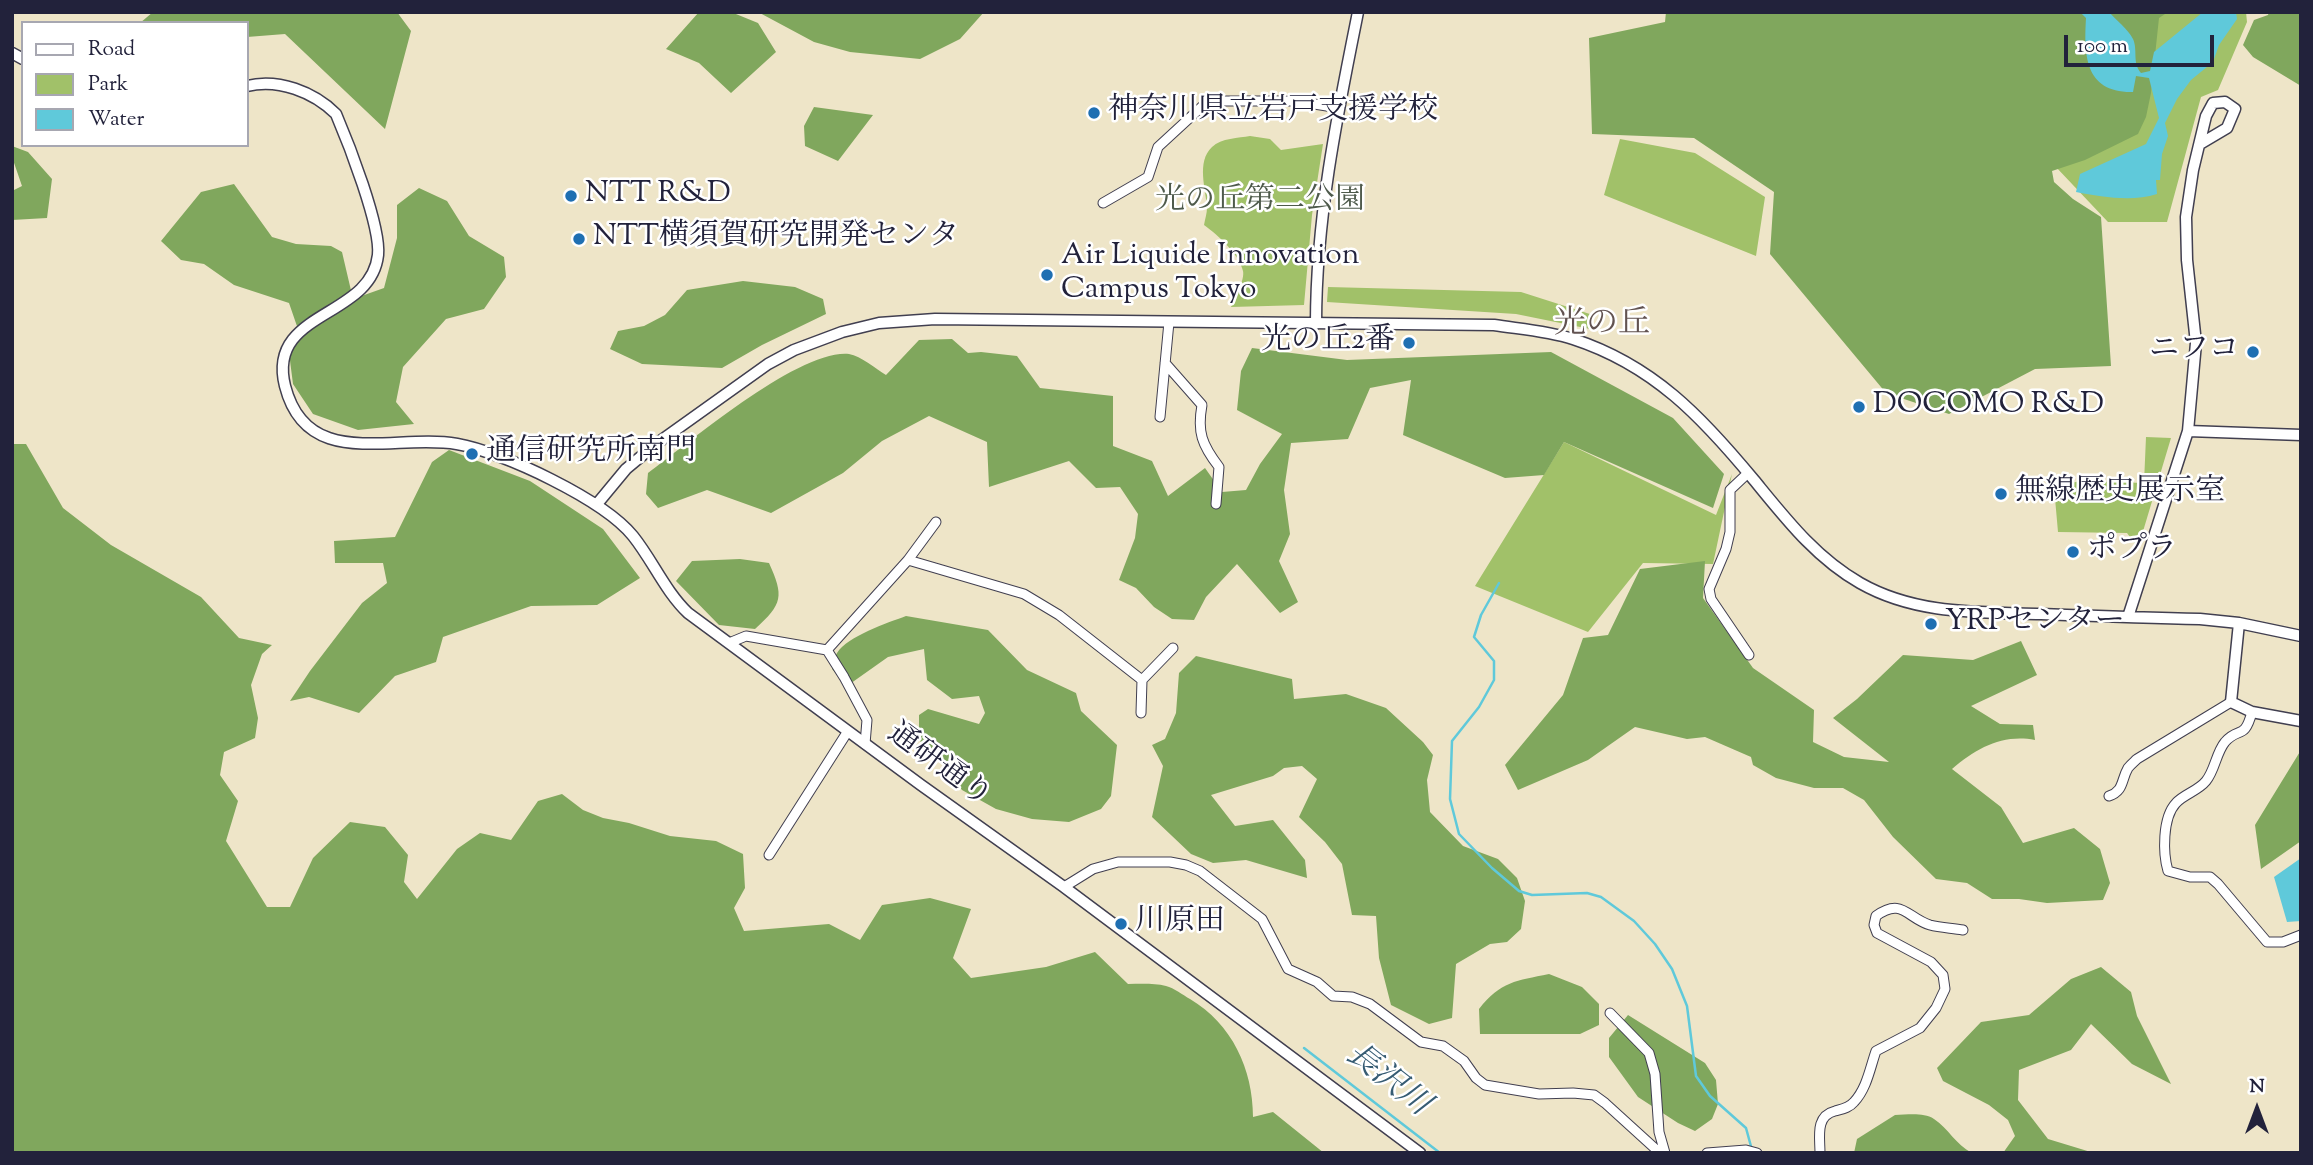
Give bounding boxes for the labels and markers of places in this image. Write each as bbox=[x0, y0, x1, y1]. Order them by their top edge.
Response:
place label: 神奈川県立岩戸支援学校 bbox=[1108, 95, 1438, 131]
marker: 神奈川県立岩戸支援学校 bbox=[1086, 105, 1102, 121]
place label: NTT R&D bbox=[585, 178, 731, 214]
marker: NTT R&D bbox=[563, 188, 579, 204]
place label: NTT横須賀研究開発センタ bbox=[593, 221, 959, 257]
marker: NTT横須賀研究開発センタ bbox=[571, 231, 587, 247]
place label: Air Liquide Innovation Campus Tokyo bbox=[1061, 240, 1359, 310]
marker: Air Liquide Innovation Campus Tokyo bbox=[1039, 267, 1055, 283]
place label: 光の丘2番 bbox=[1261, 325, 1395, 361]
place label: ニフコ bbox=[2149, 334, 2239, 370]
marker: 光の丘2番 bbox=[1401, 335, 1417, 351]
marker: ニフコ bbox=[2245, 344, 2261, 360]
place label: DOCOMO R&D bbox=[1873, 389, 2104, 425]
marker: DOCOMO R&D bbox=[1851, 399, 1867, 415]
place label: 通信研究所南門 bbox=[486, 436, 696, 472]
marker: 通信研究所南門 bbox=[464, 446, 480, 462]
place label: 無線歴史展示室 bbox=[2015, 476, 2225, 512]
marker: 無線歴史展示室 bbox=[1993, 486, 2009, 502]
place label: ポプラ bbox=[2087, 534, 2177, 570]
marker: ポプラ bbox=[2065, 544, 2081, 560]
place label: YRPセンター bbox=[1945, 606, 2125, 642]
marker: YRPセンター bbox=[1923, 616, 1939, 632]
place label: 川原田 bbox=[1135, 906, 1225, 942]
marker: 川原田 bbox=[1113, 916, 1129, 932]

